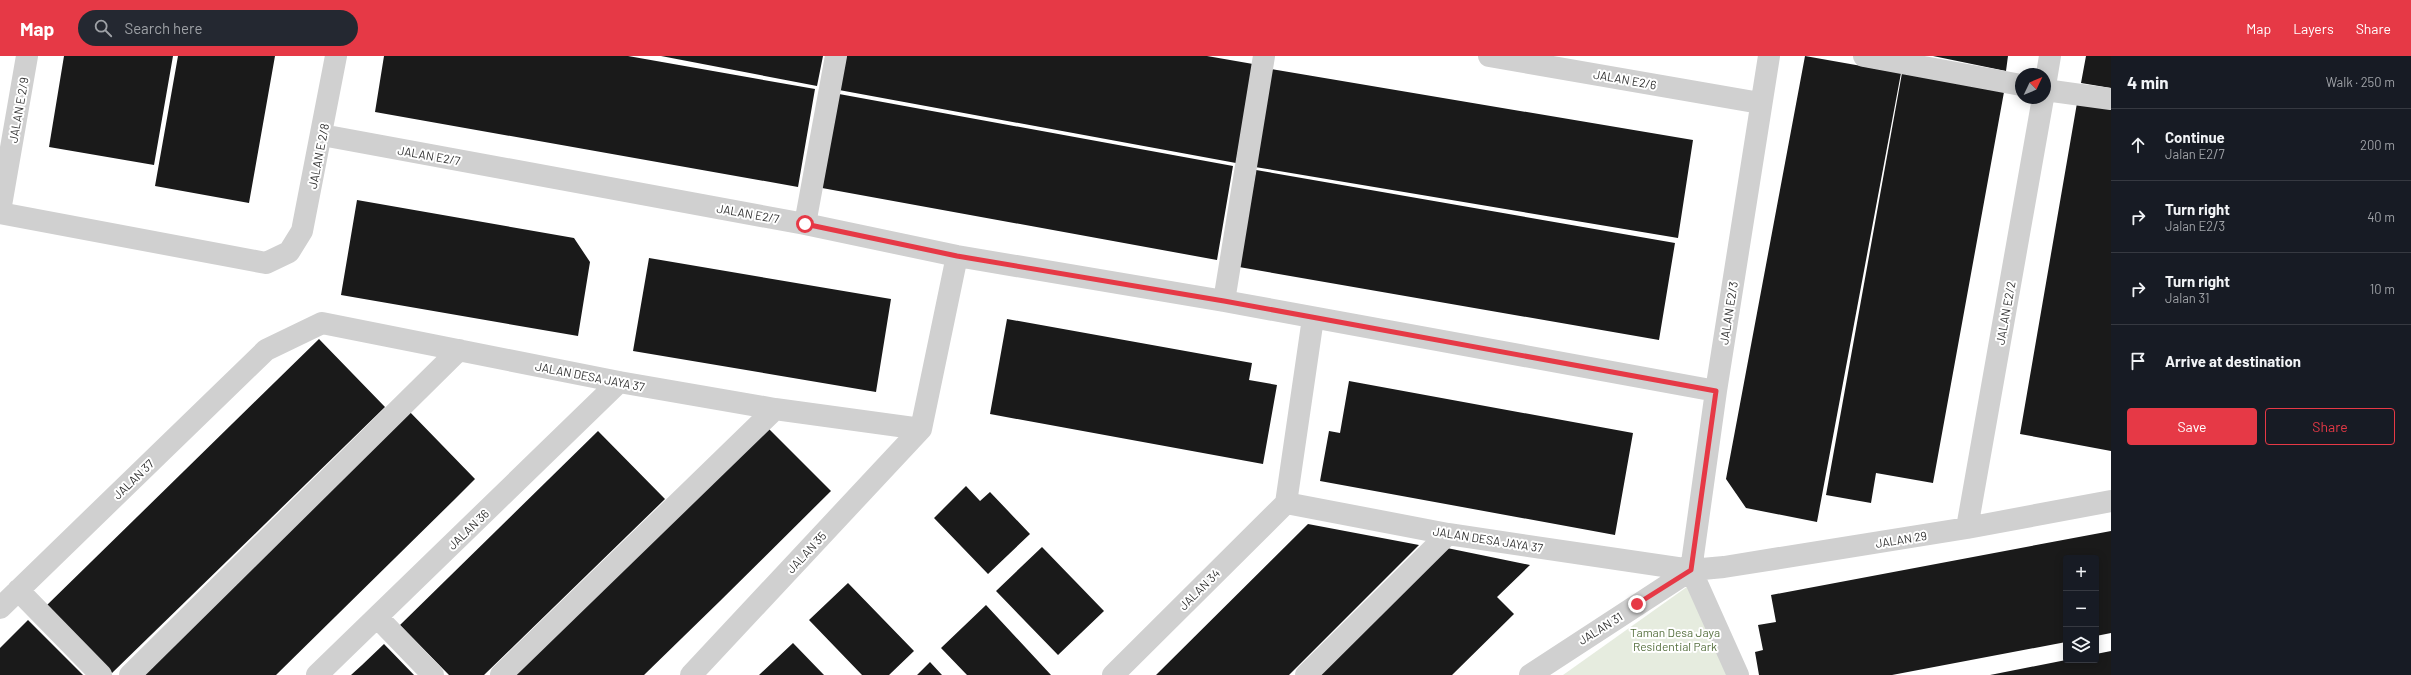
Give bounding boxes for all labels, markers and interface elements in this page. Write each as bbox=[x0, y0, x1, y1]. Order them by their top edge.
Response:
search box bbox=[78, 10, 358, 46]
text: Map bbox=[20, 17, 54, 40]
icon: search bbox=[92, 17, 114, 39]
text: Search here bbox=[124, 19, 202, 37]
text: Map bbox=[2246, 20, 2271, 37]
text: Layers bbox=[2293, 20, 2334, 37]
text: Share bbox=[2356, 20, 2391, 37]
street label: JALAN E2/6 bbox=[1592, 67, 1658, 91]
north arrow bbox=[2015, 68, 2051, 104]
text: 4 min bbox=[2127, 72, 2169, 92]
text: Walk · 250 m bbox=[2326, 74, 2395, 90]
street label: JALAN E 2/9 bbox=[5, 76, 31, 144]
street label: JALAN E 2/8 bbox=[305, 122, 331, 190]
text: Continue bbox=[2165, 128, 2225, 146]
icon: ahead bbox=[2127, 134, 2149, 156]
text: 200 m bbox=[2360, 137, 2395, 153]
street label: JALAN E2/7 bbox=[397, 143, 462, 167]
text: Jalan E2/7 bbox=[2165, 146, 2225, 162]
text: Turn right bbox=[2165, 200, 2230, 218]
street label: JALAN E2/7 bbox=[716, 201, 781, 225]
icon: right bbox=[2127, 206, 2149, 228]
text: 40 m bbox=[2367, 209, 2395, 225]
route start bbox=[796, 215, 814, 233]
text: Jalan E2/3 bbox=[2165, 218, 2225, 234]
text: Turn right bbox=[2165, 272, 2230, 290]
icon: right bbox=[2127, 278, 2149, 300]
street label: JALAN E2/3 bbox=[1716, 280, 1740, 346]
street label: JALAN E2/2 bbox=[1993, 280, 2017, 346]
text: 10 m bbox=[2370, 281, 2395, 297]
text: Jalan 31 bbox=[2165, 290, 2210, 306]
icon: arrive bbox=[2127, 350, 2149, 372]
text: Arrive at destination bbox=[2165, 352, 2301, 370]
street label: JALAN DESA JAYA 37 bbox=[534, 359, 646, 394]
button: Save bbox=[2127, 408, 2257, 445]
button: Share bbox=[2265, 408, 2395, 445]
street label: JALAN 37 bbox=[110, 456, 156, 502]
street label: JALAN 36 bbox=[445, 506, 491, 552]
street label: JALAN DESA JAYA 37 bbox=[1432, 523, 1544, 555]
street label: JALAN 35 bbox=[783, 528, 829, 576]
street label: JALAN 29 bbox=[1874, 528, 1928, 550]
map controls bbox=[2063, 555, 2099, 663]
button: + bbox=[2063, 555, 2099, 591]
street label: JALAN 34 bbox=[1176, 566, 1222, 612]
button: − bbox=[2063, 591, 2099, 627]
route end bbox=[1628, 595, 1646, 613]
street label: JALAN 31 bbox=[1575, 609, 1625, 647]
park label: Taman Desa Jaya Residential Park bbox=[1630, 625, 1720, 653]
button: layers bbox=[2063, 627, 2099, 663]

